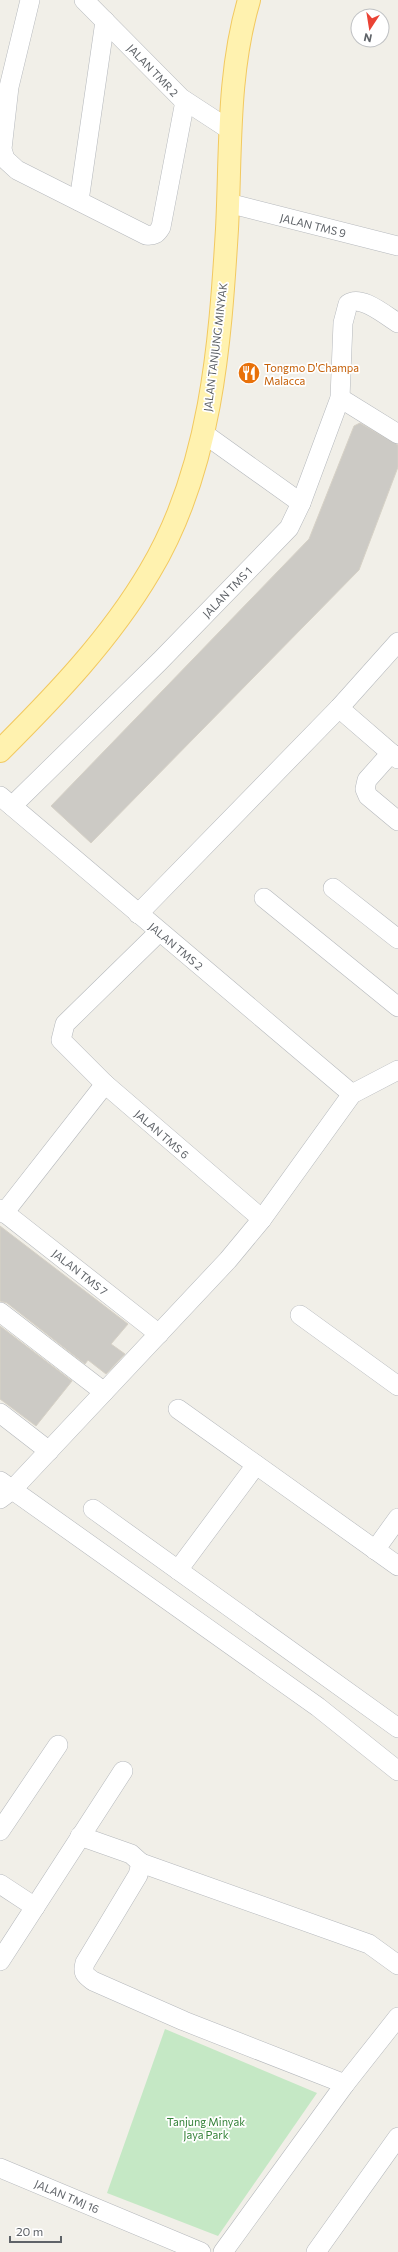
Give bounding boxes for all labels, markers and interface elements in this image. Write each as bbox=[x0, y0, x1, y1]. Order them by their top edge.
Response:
north arrow bbox=[350, 8, 390, 48]
text: N bbox=[362, 31, 373, 45]
street label: JALAN TMR 2 bbox=[124, 41, 181, 100]
street label: JALAN TMS 9 bbox=[278, 211, 348, 241]
street label: JALAN TANJUNG MINYAK bbox=[201, 281, 230, 412]
restaurant icon: Tongmo D'Champa Malacca bbox=[236, 360, 262, 386]
place label: Tongmo D'Champa Malacca bbox=[264, 361, 359, 387]
street label: JALAN TMS 1 bbox=[200, 564, 255, 621]
street label: JALAN TMS 2 bbox=[146, 920, 206, 973]
street label: JALAN TMS 6 bbox=[132, 1107, 192, 1162]
street label: JALAN TMS 7 bbox=[49, 1246, 110, 1299]
park label: Tanjung Minyak Jaya Park bbox=[167, 2115, 245, 2142]
street label: JALAN TMJ 16 bbox=[32, 2177, 102, 2217]
scale bar bbox=[10, 2218, 61, 2244]
text: 20 m bbox=[16, 2224, 43, 2238]

